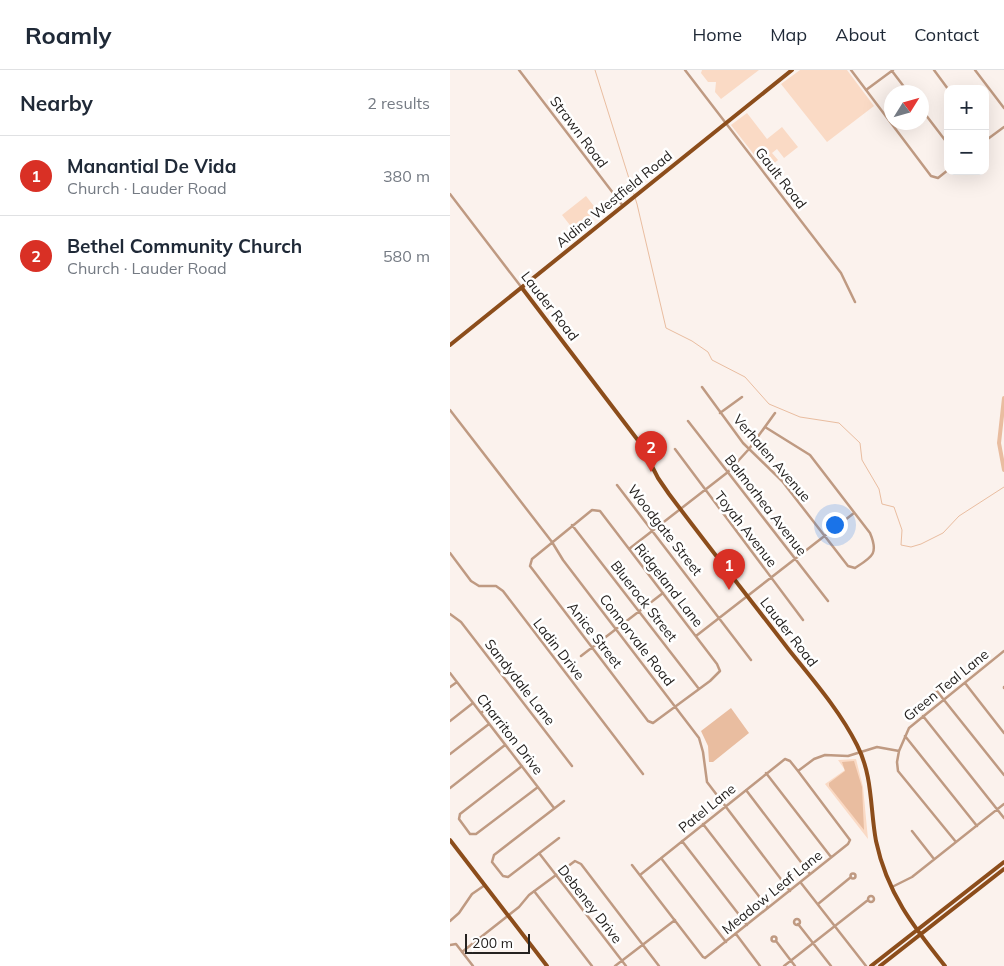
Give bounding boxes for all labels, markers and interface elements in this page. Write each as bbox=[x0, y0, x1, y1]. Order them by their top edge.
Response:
text: Roamly bbox=[25, 20, 112, 50]
text: Home bbox=[692, 23, 742, 46]
text: Map bbox=[770, 23, 807, 46]
text: About bbox=[835, 23, 886, 46]
text: Contact bbox=[914, 23, 979, 46]
north arrow bbox=[884, 85, 929, 130]
map controls bbox=[944, 85, 989, 175]
button: + bbox=[944, 85, 989, 130]
text: Nearby bbox=[20, 90, 93, 116]
text: 2 results bbox=[367, 93, 430, 113]
street label: Strawn Road bbox=[546, 93, 612, 171]
button: − bbox=[944, 130, 989, 175]
street label: Gault Road bbox=[751, 144, 811, 212]
street label: Aldine Westfield Road bbox=[552, 147, 676, 251]
text: Manantial De Vida bbox=[67, 154, 236, 178]
text: 1 bbox=[31, 166, 41, 186]
text: 380 m bbox=[383, 166, 430, 186]
text: Church · Lauder Road bbox=[67, 178, 227, 198]
text: Bethel Community Church bbox=[67, 234, 302, 258]
text: 2 bbox=[31, 246, 41, 266]
text: 580 m bbox=[383, 246, 430, 266]
text: Church · Lauder Road bbox=[67, 258, 227, 278]
street label: Lauder Road bbox=[517, 268, 583, 344]
street label: Verhalen Avenue bbox=[729, 411, 815, 505]
pin: 2 bbox=[635, 431, 667, 472]
street label: Balmorhea Avenue bbox=[721, 451, 811, 559]
street label: Woodgate Street bbox=[624, 481, 706, 579]
street label: Toyah Avenue bbox=[711, 487, 781, 571]
your location bbox=[822, 512, 848, 538]
street label: Ridgeland Lane bbox=[631, 540, 707, 630]
pin: 1 bbox=[713, 549, 745, 590]
street label: Bluerock Street bbox=[607, 557, 681, 645]
street label: Connorvale Road bbox=[596, 590, 678, 690]
street label: Lauder Road bbox=[756, 594, 822, 670]
street label: Anice Street bbox=[564, 598, 626, 672]
street label: Ladin Drive bbox=[529, 615, 589, 683]
street label: Sandydale Lane bbox=[481, 635, 559, 729]
street label: Green Teal Lane bbox=[900, 645, 992, 725]
street label: Charriton Drive bbox=[473, 690, 547, 778]
street label: Patel Lane bbox=[675, 779, 739, 837]
street label: Meadow Leaf Lane bbox=[718, 846, 826, 938]
street label: Debeney Drive bbox=[554, 861, 626, 947]
scale bar bbox=[465, 931, 530, 954]
text: 200 m bbox=[472, 934, 513, 952]

